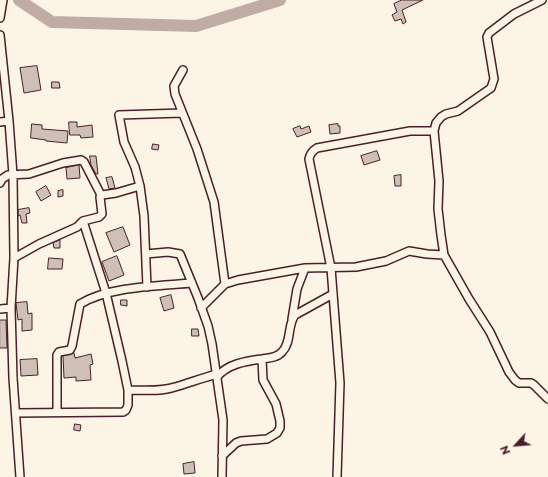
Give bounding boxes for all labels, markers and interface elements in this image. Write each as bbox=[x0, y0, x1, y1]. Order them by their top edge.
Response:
north arrow bbox=[496, 425, 536, 465]
text: N bbox=[495, 443, 514, 458]

